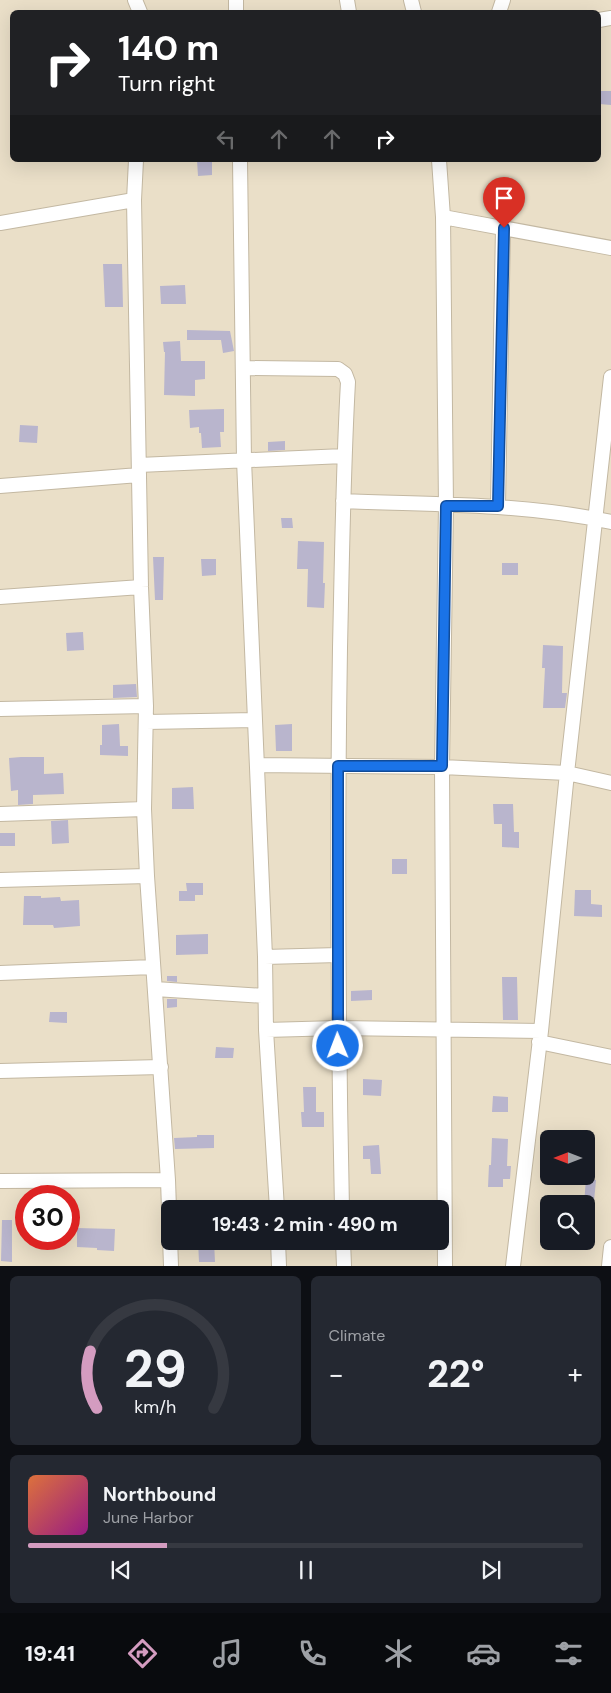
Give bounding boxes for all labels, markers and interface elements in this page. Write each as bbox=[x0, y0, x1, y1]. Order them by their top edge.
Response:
text: 140 m bbox=[118, 25, 219, 71]
icon: right bbox=[35, 30, 100, 95]
text: Turn right bbox=[118, 69, 215, 98]
icon: left bbox=[212, 125, 240, 153]
icon: ahead bbox=[265, 125, 293, 153]
icon: ahead bbox=[318, 125, 346, 153]
icon: right bbox=[371, 125, 399, 153]
pin bbox=[483, 177, 525, 228]
icon: arrive bbox=[490, 184, 518, 212]
position arrow bbox=[311, 1019, 363, 1071]
north arrow bbox=[540, 1130, 595, 1185]
map controls bbox=[540, 1130, 595, 1250]
speed limit sign: 30 bbox=[15, 1185, 80, 1250]
button: search bbox=[540, 1195, 595, 1250]
text: 19:43 · 2 min · 490 m bbox=[212, 1212, 398, 1237]
text: Climate bbox=[329, 1325, 385, 1346]
text: 29 bbox=[124, 1335, 187, 1403]
text: 22° bbox=[427, 1349, 485, 1399]
text: − bbox=[329, 1356, 344, 1393]
text: + bbox=[568, 1356, 583, 1393]
text: km/h bbox=[134, 1395, 176, 1419]
text: Northbound bbox=[103, 1482, 216, 1507]
text: June Harbor bbox=[103, 1507, 194, 1528]
icon: previous bbox=[107, 1556, 135, 1584]
icon: pause bbox=[292, 1556, 320, 1584]
icon: next bbox=[477, 1556, 505, 1584]
icon: directions bbox=[125, 1636, 160, 1671]
icon: music bbox=[210, 1636, 245, 1671]
icon: phone bbox=[295, 1636, 330, 1671]
icon: climate bbox=[381, 1636, 416, 1671]
icon: car bbox=[466, 1636, 501, 1671]
icon: filters bbox=[551, 1636, 586, 1671]
text: 19:41 bbox=[25, 1639, 75, 1668]

